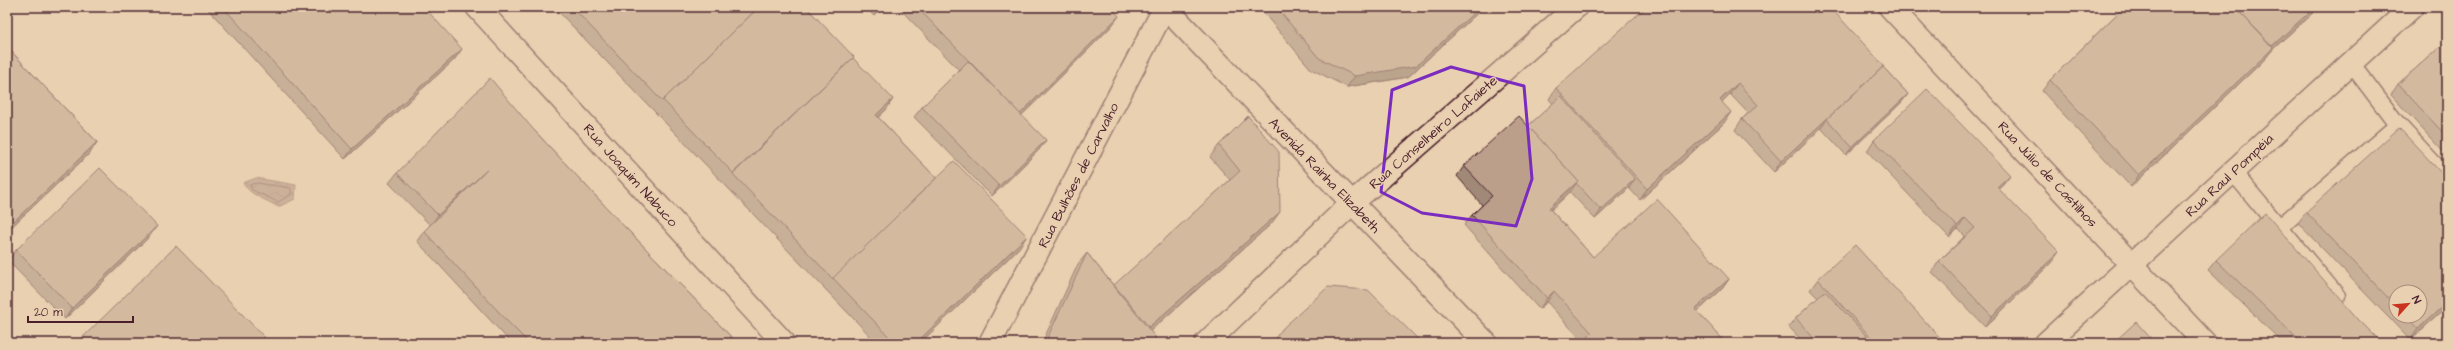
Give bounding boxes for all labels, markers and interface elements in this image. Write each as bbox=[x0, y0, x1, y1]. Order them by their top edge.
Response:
street label: Rua Conselheiro Lafaiete bbox=[1365, 71, 1503, 194]
street label: Rua Bulhões de Carvalho bbox=[1034, 99, 1124, 252]
street label: Avenida Rainha Elizabeth bbox=[1264, 114, 1385, 238]
street label: Rua Júlio de Castilhos bbox=[1993, 117, 2102, 232]
street label: Rua Joaquim Nabuco bbox=[578, 120, 682, 232]
street label: Rua Raul Pompéia bbox=[2181, 129, 2278, 222]
north arrow bbox=[2388, 284, 2428, 324]
text: N bbox=[2408, 293, 2425, 306]
scale bar bbox=[28, 298, 133, 324]
text: 20 m bbox=[34, 304, 63, 321]

